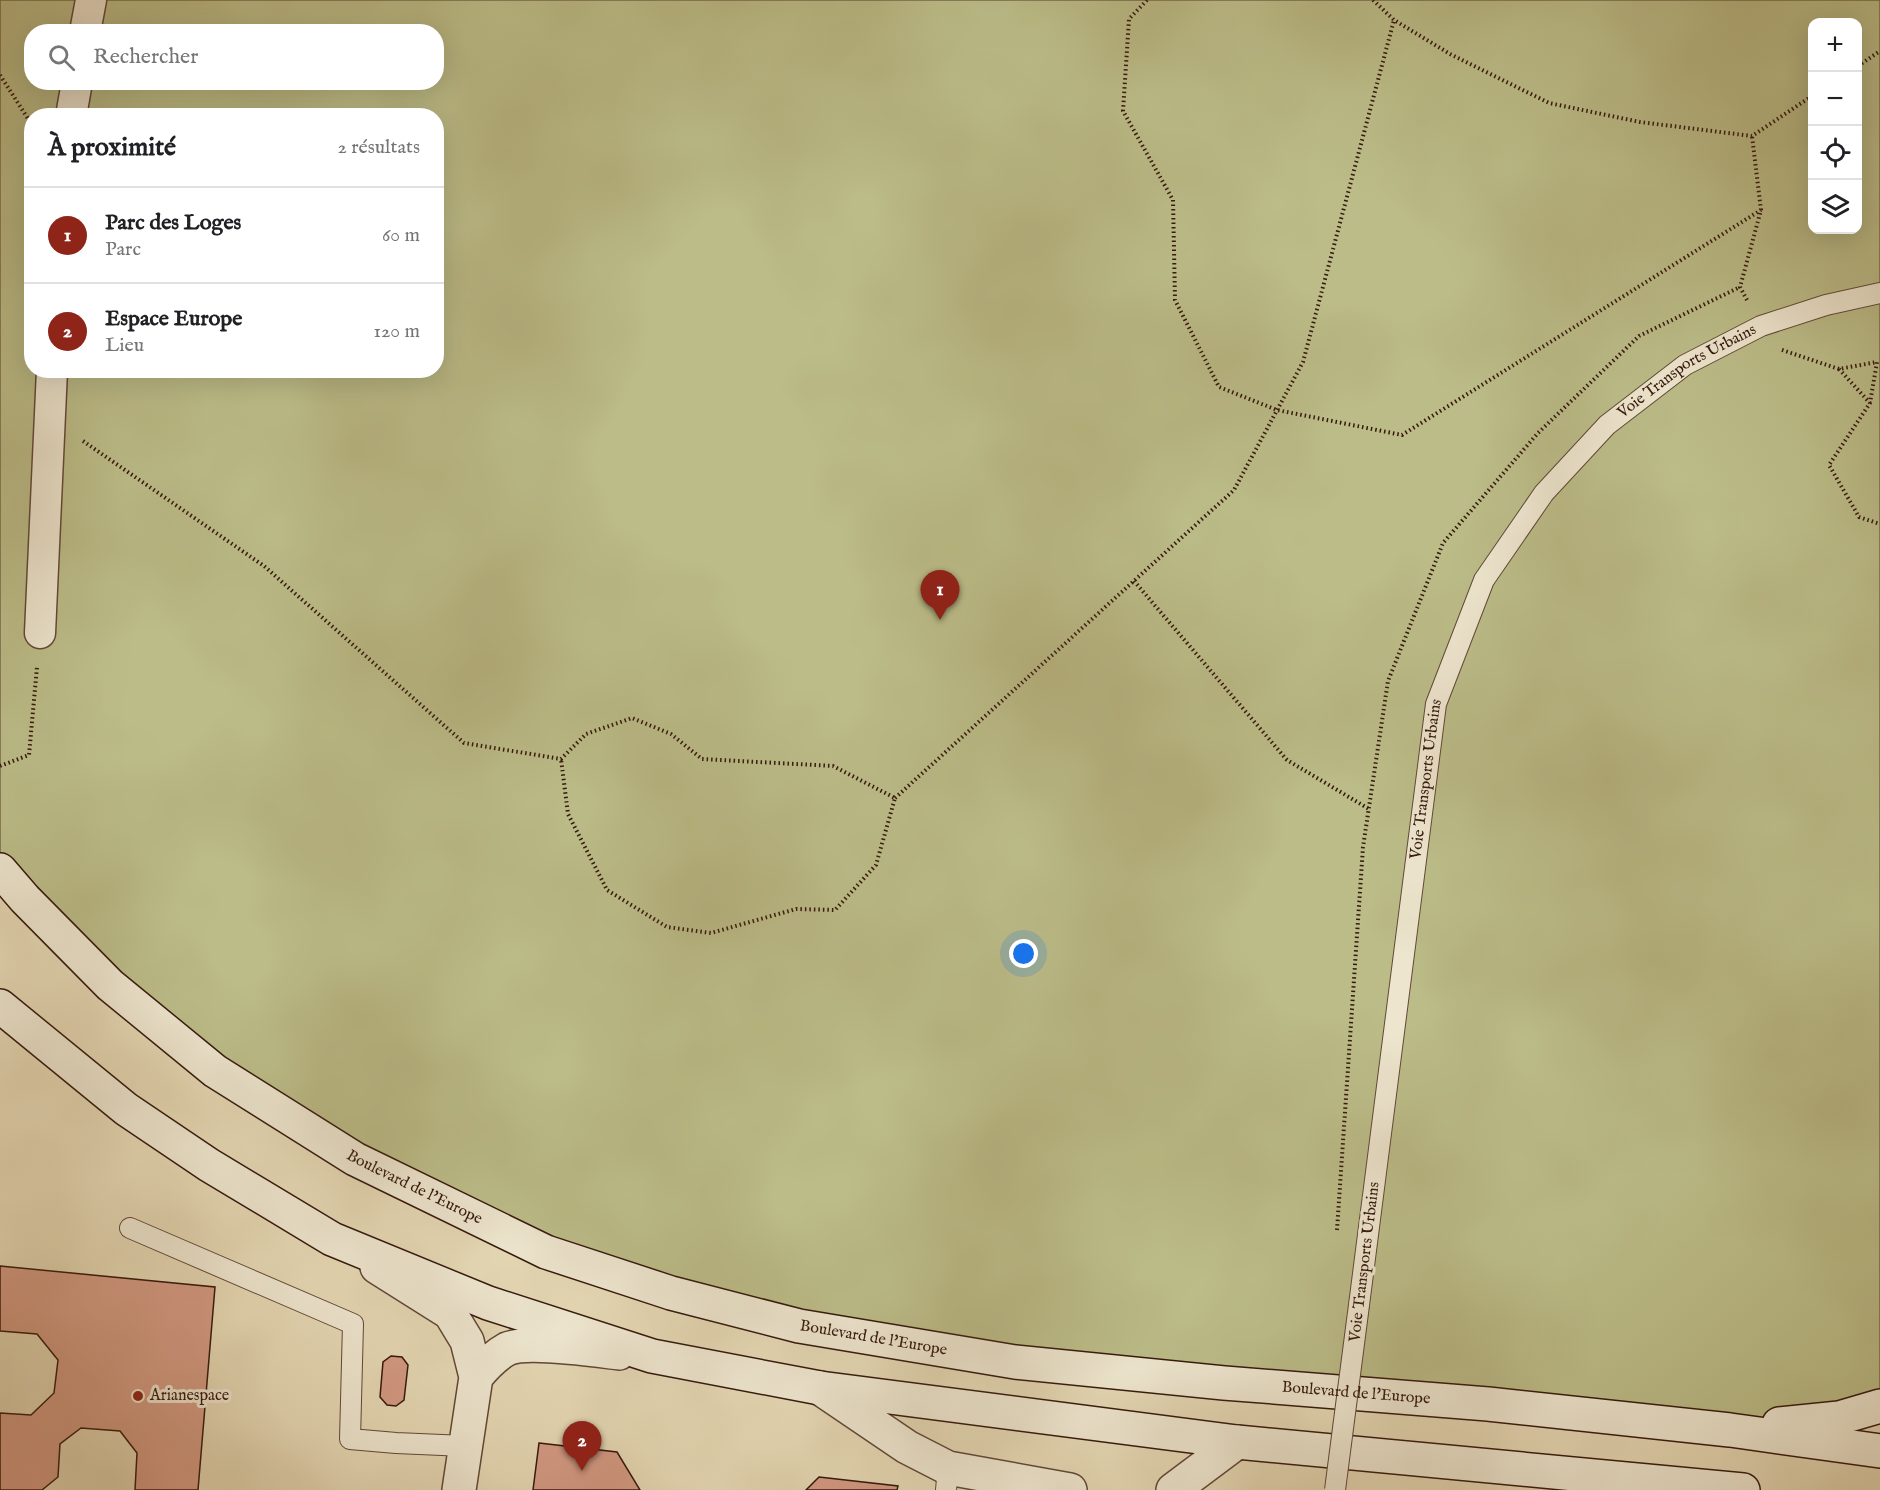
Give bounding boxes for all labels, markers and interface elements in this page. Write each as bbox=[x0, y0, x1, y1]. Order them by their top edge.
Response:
map controls bbox=[1808, 18, 1862, 234]
button: + bbox=[1808, 18, 1862, 72]
search box bbox=[24, 24, 444, 90]
icon: search bbox=[45, 41, 78, 74]
text: Rechercher bbox=[93, 43, 198, 71]
button: − bbox=[1808, 72, 1862, 126]
button: locate bbox=[1808, 126, 1862, 180]
text: À proximité bbox=[48, 131, 176, 164]
text: 2 résultats bbox=[337, 135, 420, 160]
button: layers bbox=[1808, 180, 1862, 234]
text: Parc des Loges bbox=[105, 209, 241, 237]
text: 1 bbox=[64, 223, 71, 248]
text: 60 m bbox=[382, 223, 420, 248]
text: Parc bbox=[105, 237, 141, 262]
text: Espace Europe bbox=[105, 305, 242, 333]
text: 2 bbox=[63, 319, 72, 344]
text: 120 m bbox=[374, 319, 420, 344]
street label: Voie Transports Urbains bbox=[1613, 320, 1760, 424]
text: Lieu bbox=[105, 333, 144, 358]
pin: 1 bbox=[920, 570, 960, 620]
street label: Voie Transports Urbains bbox=[1406, 696, 1447, 862]
your location bbox=[1009, 939, 1038, 968]
street label: Boulevard de l'Europe bbox=[342, 1146, 485, 1229]
street label: Voie Transports Urbains bbox=[1345, 1180, 1385, 1344]
street label: Boulevard de l'Europe bbox=[798, 1316, 949, 1361]
street label: Boulevard de l'Europe bbox=[1281, 1378, 1431, 1409]
place label: Arianespace bbox=[149, 1386, 229, 1406]
marker: Arianespace bbox=[131, 1389, 145, 1403]
pin: 2 bbox=[562, 1422, 602, 1471]

